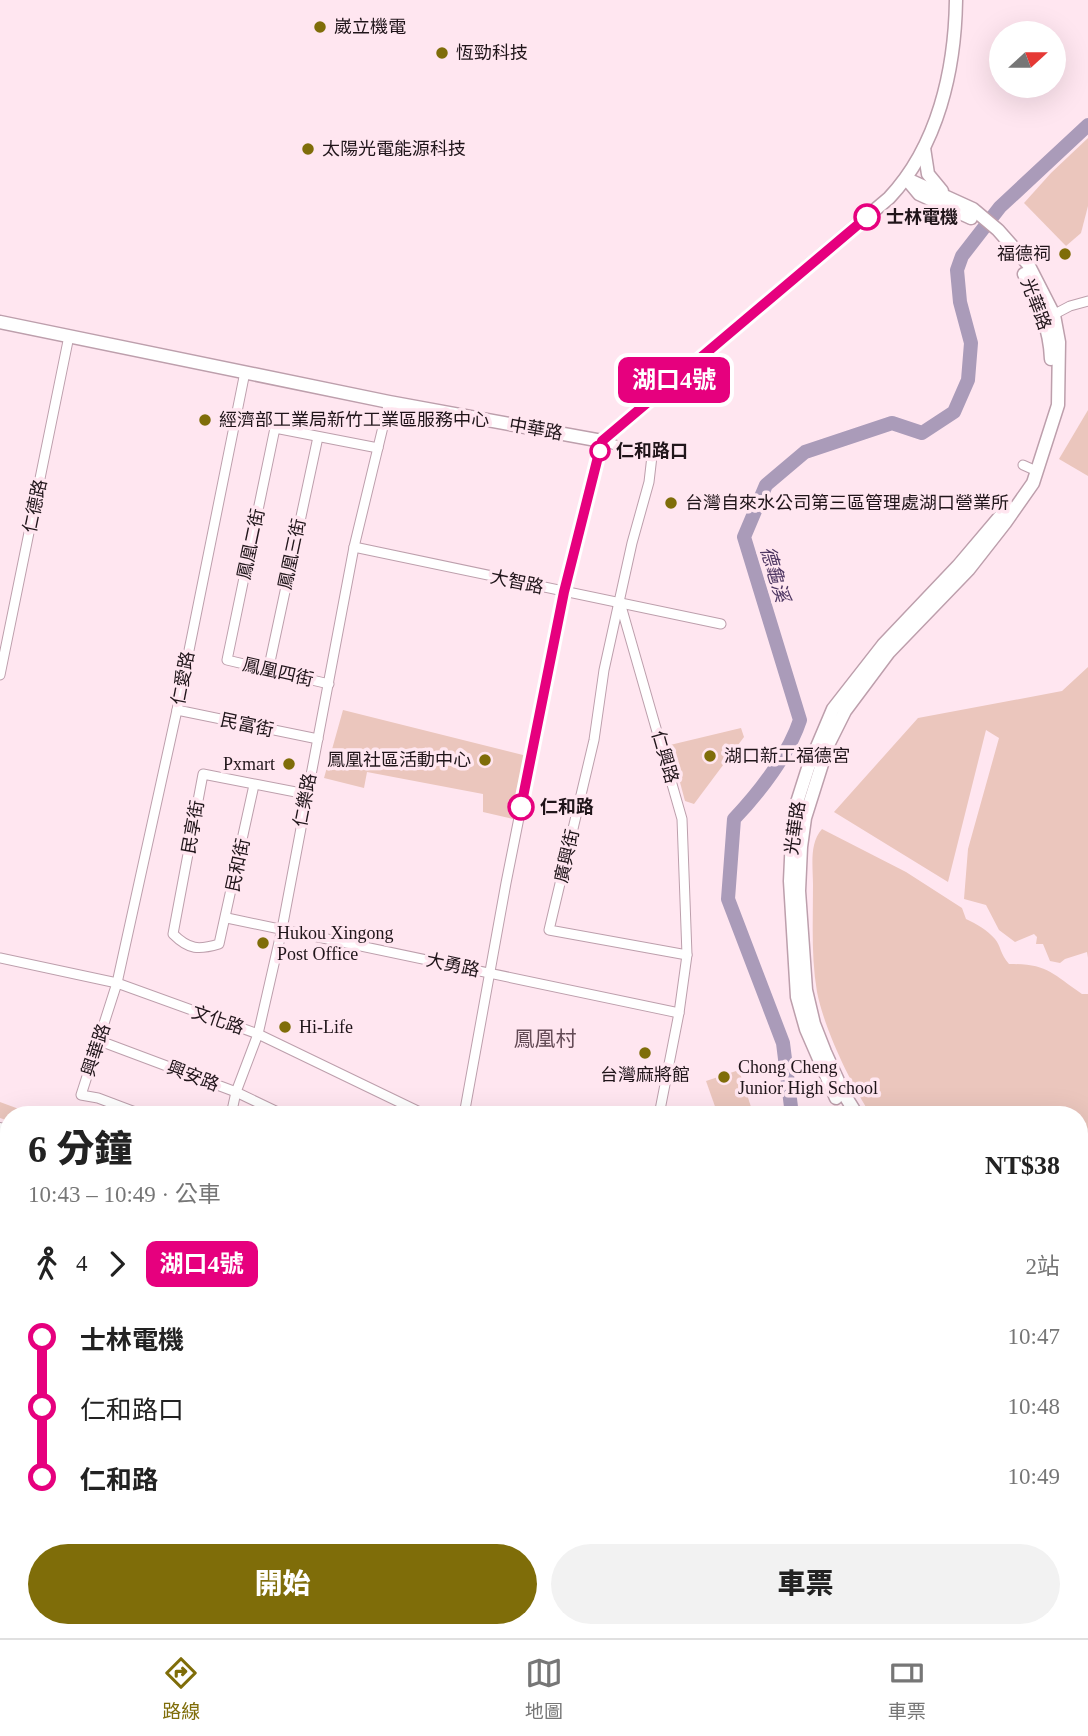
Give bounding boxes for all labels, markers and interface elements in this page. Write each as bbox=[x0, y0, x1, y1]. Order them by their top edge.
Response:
place label: 崴立機電 bbox=[334, 17, 406, 37]
marker: 崴立機電 bbox=[312, 19, 328, 35]
north arrow bbox=[989, 21, 1066, 98]
map controls bbox=[989, 21, 1066, 98]
place label: 恆勁科技 bbox=[456, 43, 528, 63]
marker: 恆勁科技 bbox=[434, 45, 450, 61]
place label: 太陽光電能源科技 bbox=[322, 139, 466, 159]
marker: 太陽光電能源科技 bbox=[300, 141, 316, 157]
marker: 士林電機 bbox=[854, 204, 880, 230]
place label: 士林電機 bbox=[886, 207, 958, 227]
place label: 福德祠 bbox=[997, 244, 1051, 264]
marker: 福德祠 bbox=[1057, 246, 1073, 262]
street label: 光華路 bbox=[1017, 275, 1055, 333]
line badge: 湖口4號 bbox=[625, 357, 723, 403]
text: 湖口4號 bbox=[632, 367, 716, 393]
place label: 經濟部工業局新竹工業區服務中心 bbox=[219, 410, 489, 430]
marker: 經濟部工業局新竹工業區服務中心 bbox=[197, 412, 213, 428]
street label: 中華路 bbox=[508, 414, 564, 444]
marker: 仁和路口 bbox=[590, 441, 610, 461]
place label: 仁和路口 bbox=[616, 441, 688, 461]
street label: 仁德路 bbox=[20, 478, 50, 534]
place label: 台灣自來水公司第三區管理處湖口營業所 bbox=[685, 493, 1009, 513]
marker: 台灣自來水公司第三區管理處湖口營業所 bbox=[663, 495, 679, 511]
street label: 鳳凰二街 bbox=[234, 507, 268, 581]
street label: 鳳凰三街 bbox=[275, 517, 309, 591]
water label: 德龜溪 bbox=[757, 544, 794, 607]
street label: 大智路 bbox=[489, 567, 545, 597]
street label: 仁愛路 bbox=[168, 650, 198, 706]
street label: 鳳凰四街 bbox=[241, 654, 315, 690]
street label: 民富街 bbox=[219, 710, 275, 740]
street label: 仁興路 bbox=[648, 728, 682, 786]
place label: 湖口新工福德宮 bbox=[724, 746, 850, 766]
marker: 湖口新工福德宮 bbox=[702, 748, 718, 764]
place label: 鳳凰社區活動中心 bbox=[327, 750, 471, 770]
marker: 鳳凰社區活動中心 bbox=[477, 752, 493, 768]
place label: Pxmart bbox=[223, 754, 275, 774]
marker: Pxmart bbox=[281, 756, 297, 772]
street label: 仁樂路 bbox=[290, 772, 320, 828]
marker: 仁和路 bbox=[508, 794, 534, 820]
place label: 仁和路 bbox=[540, 797, 594, 817]
street label: 民享街 bbox=[178, 799, 208, 855]
street label: 光華路 bbox=[781, 800, 809, 856]
street label: 廣興街 bbox=[551, 827, 583, 885]
street label: 民和街 bbox=[223, 837, 253, 893]
place label: Hukou Xingong Post Office bbox=[277, 923, 394, 964]
marker: Hukou Xingong Post Office bbox=[255, 935, 271, 951]
street label: 大勇路 bbox=[425, 950, 481, 980]
street label: 文化路 bbox=[189, 1002, 247, 1038]
place label: Hi-Life bbox=[299, 1017, 353, 1037]
marker: Hi-Life bbox=[277, 1019, 293, 1035]
street label: 興華路 bbox=[78, 1021, 114, 1079]
district label: 鳳凰村 bbox=[514, 1027, 577, 1051]
marker: 台灣麻將館 bbox=[637, 1045, 653, 1061]
street label: 興安路 bbox=[164, 1057, 222, 1095]
place label: Chong Cheng Junior High School bbox=[738, 1057, 878, 1098]
place label: 台灣麻將館 bbox=[600, 1065, 690, 1085]
marker: Chong Cheng Junior High School bbox=[716, 1069, 732, 1085]
text: 6 分鐘 bbox=[28, 1128, 133, 1170]
text: NT$38 bbox=[985, 1151, 1060, 1180]
text: 10:43 – 10:49 · 公車 bbox=[28, 1182, 221, 1207]
icon: walk bbox=[28, 1245, 66, 1283]
icon: forward bbox=[98, 1245, 136, 1283]
text: 4 bbox=[76, 1251, 88, 1276]
text: 湖口4號 bbox=[160, 1251, 244, 1277]
text: 2站 bbox=[1026, 1254, 1060, 1279]
text: 10:47 bbox=[1008, 1324, 1060, 1349]
text: 士林電機 bbox=[80, 1326, 184, 1355]
text: 10:48 bbox=[1008, 1394, 1060, 1419]
text: 仁和路口 bbox=[80, 1396, 184, 1425]
text: 10:49 bbox=[1008, 1464, 1060, 1489]
text: 仁和路 bbox=[80, 1466, 158, 1495]
button: 開始 bbox=[28, 1544, 537, 1624]
button: 車票 bbox=[551, 1544, 1060, 1624]
tab: 路線 bbox=[162, 1654, 200, 1723]
tab: 地圖 bbox=[525, 1654, 563, 1723]
tab: 車票 bbox=[888, 1654, 926, 1723]

